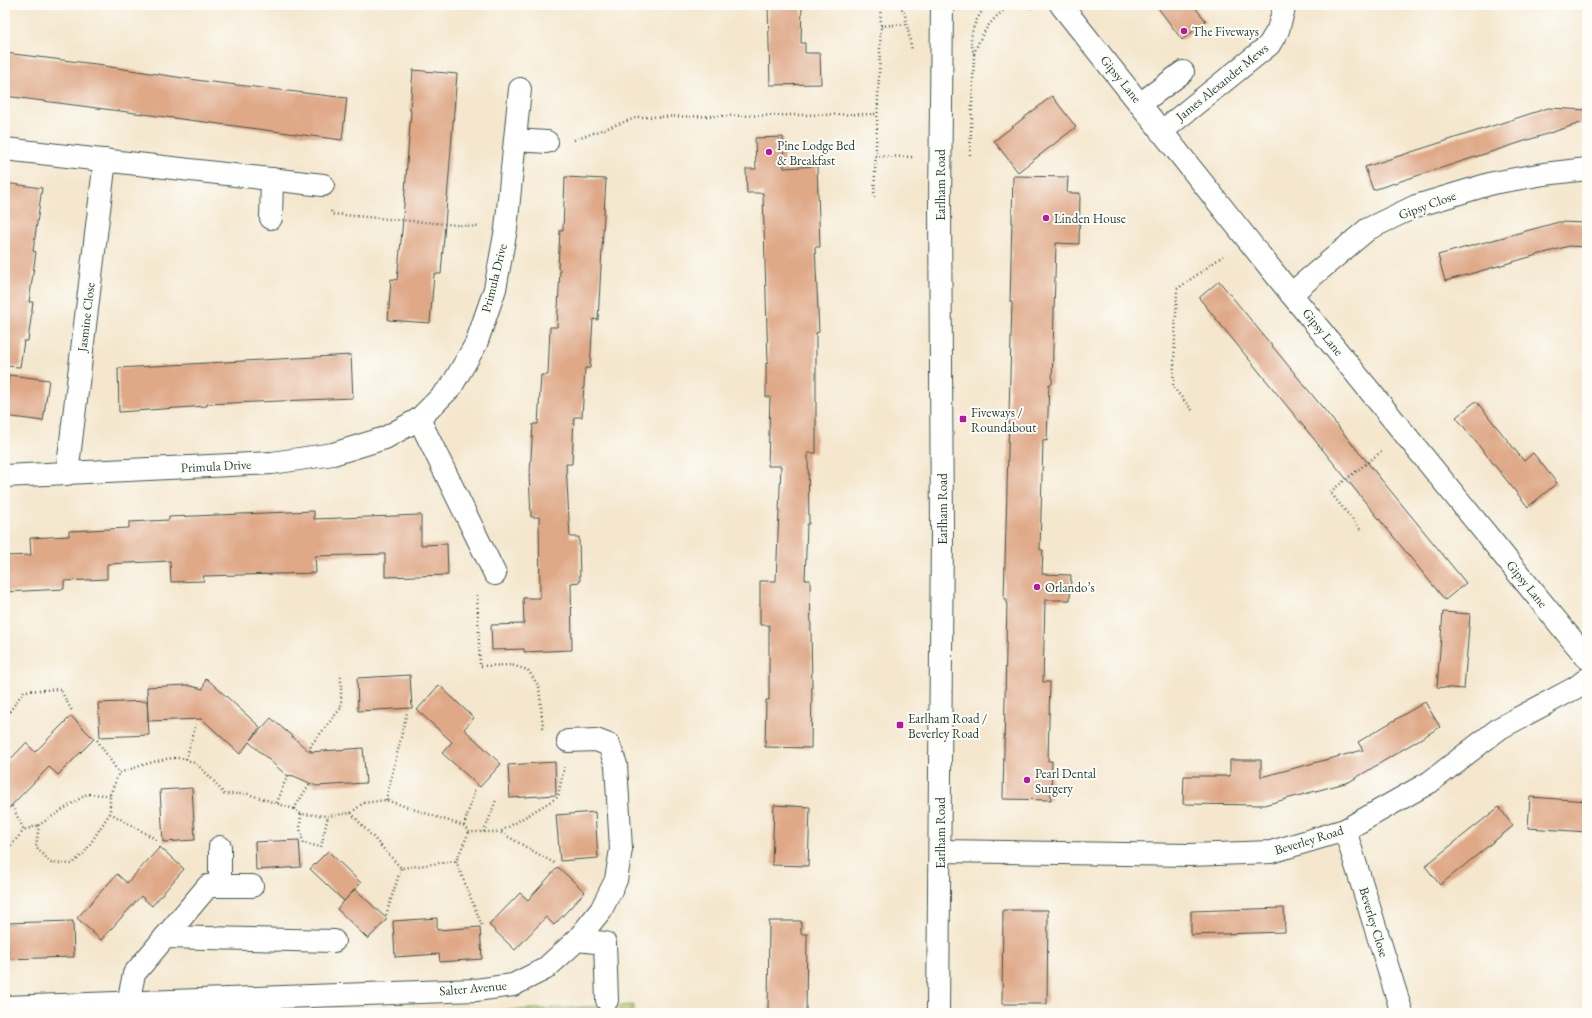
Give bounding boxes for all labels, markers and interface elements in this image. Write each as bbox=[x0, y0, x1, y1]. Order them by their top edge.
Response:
place label: The Fiveways bbox=[1192, 23, 1259, 40]
marker: The Fiveways bbox=[1179, 26, 1189, 36]
street label: James Alexander Mews bbox=[1171, 39, 1272, 125]
street label: Gipsy Lane bbox=[1097, 52, 1145, 106]
place label: Pine Lodge Bed & Breakfast bbox=[777, 137, 855, 169]
marker: Pine Lodge Bed & Breakfast bbox=[764, 147, 774, 157]
street label: Earlham Road bbox=[932, 149, 949, 221]
street label: Gipsy Close bbox=[1396, 187, 1458, 223]
place label: Linden House bbox=[1054, 210, 1126, 227]
marker: Linden House bbox=[1041, 213, 1051, 223]
street label: Primula Drive bbox=[477, 242, 511, 314]
street label: Jasmine Close bbox=[73, 281, 99, 354]
street label: Gipsy Lane bbox=[1299, 305, 1347, 359]
place label: Fiveways / Roundabout bbox=[971, 404, 1036, 436]
marker: Fiveways / Roundabout bbox=[958, 414, 968, 424]
street label: Primula Drive bbox=[180, 456, 252, 476]
street label: Earlham Road bbox=[934, 473, 951, 545]
street label: Gipsy Lane bbox=[1503, 557, 1551, 611]
place label: Orlando’s bbox=[1045, 579, 1095, 596]
marker: Orlando’s bbox=[1032, 582, 1042, 592]
place label: Earlham Road / Beverley Road bbox=[908, 710, 987, 742]
marker: Earlham Road / Beverley Road bbox=[895, 720, 905, 730]
place label: Pearl Dental Surgery bbox=[1035, 765, 1096, 797]
marker: Pearl Dental Surgery bbox=[1022, 775, 1032, 785]
street label: Earlham Road bbox=[932, 797, 949, 869]
street label: Beverley Road bbox=[1272, 821, 1346, 859]
street label: Beverley Close bbox=[1355, 885, 1393, 959]
street label: Salter Avenue bbox=[439, 977, 507, 999]

